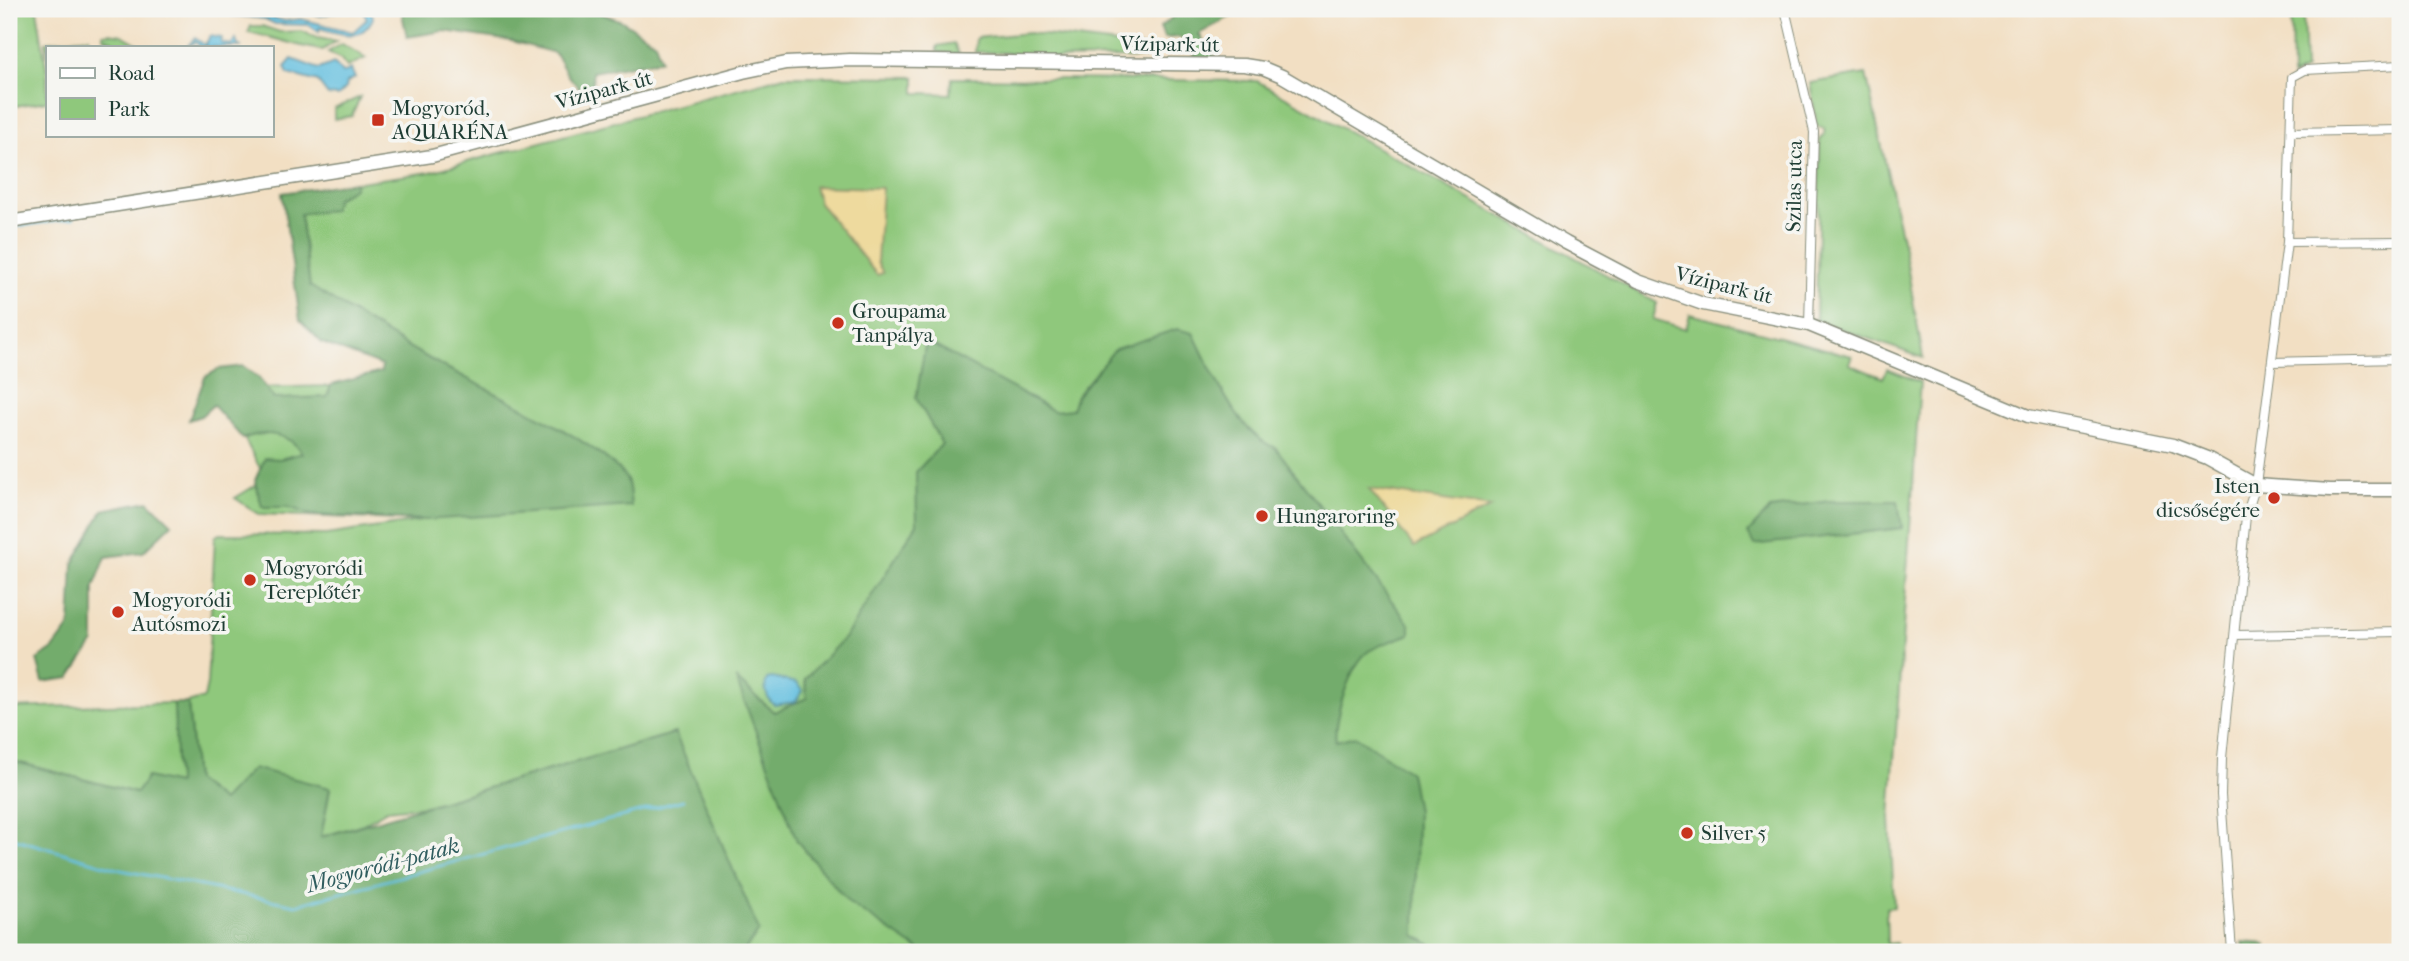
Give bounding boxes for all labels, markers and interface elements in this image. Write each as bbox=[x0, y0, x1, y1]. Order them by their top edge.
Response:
street label: Vízipark út bbox=[1119, 31, 1220, 57]
legend bbox=[46, 46, 273, 136]
text: Road bbox=[108, 61, 155, 85]
street label: Vízipark út bbox=[552, 65, 656, 115]
place label: Mogyoród, AQUARÉNA bbox=[391, 96, 508, 144]
text: Park bbox=[108, 97, 150, 121]
marker: Mogyoród, AQUARÉNA bbox=[370, 112, 386, 128]
street label: Szilas utca bbox=[1781, 139, 1807, 232]
street label: Vízipark út bbox=[1672, 261, 1776, 309]
place label: Groupama Tanpálya bbox=[852, 299, 947, 347]
marker: Groupama Tanpálya bbox=[830, 315, 846, 331]
place label: Isten dicsőségére bbox=[2156, 474, 2260, 522]
marker: Isten dicsőségére bbox=[2266, 490, 2282, 506]
place label: Hungaroring bbox=[1276, 504, 1396, 528]
marker: Hungaroring bbox=[1254, 508, 1270, 524]
place label: Mogyoródi Tereplőtér bbox=[264, 556, 363, 604]
marker: Mogyoródi Tereplőtér bbox=[242, 572, 258, 588]
place label: Mogyoródi Autósmozi bbox=[131, 588, 231, 636]
marker: Mogyoródi Autósmozi bbox=[110, 604, 126, 620]
place label: Silver 5 bbox=[1701, 821, 1767, 845]
marker: Silver 5 bbox=[1679, 825, 1695, 841]
water label: Mogyoródi-patak bbox=[302, 832, 463, 899]

